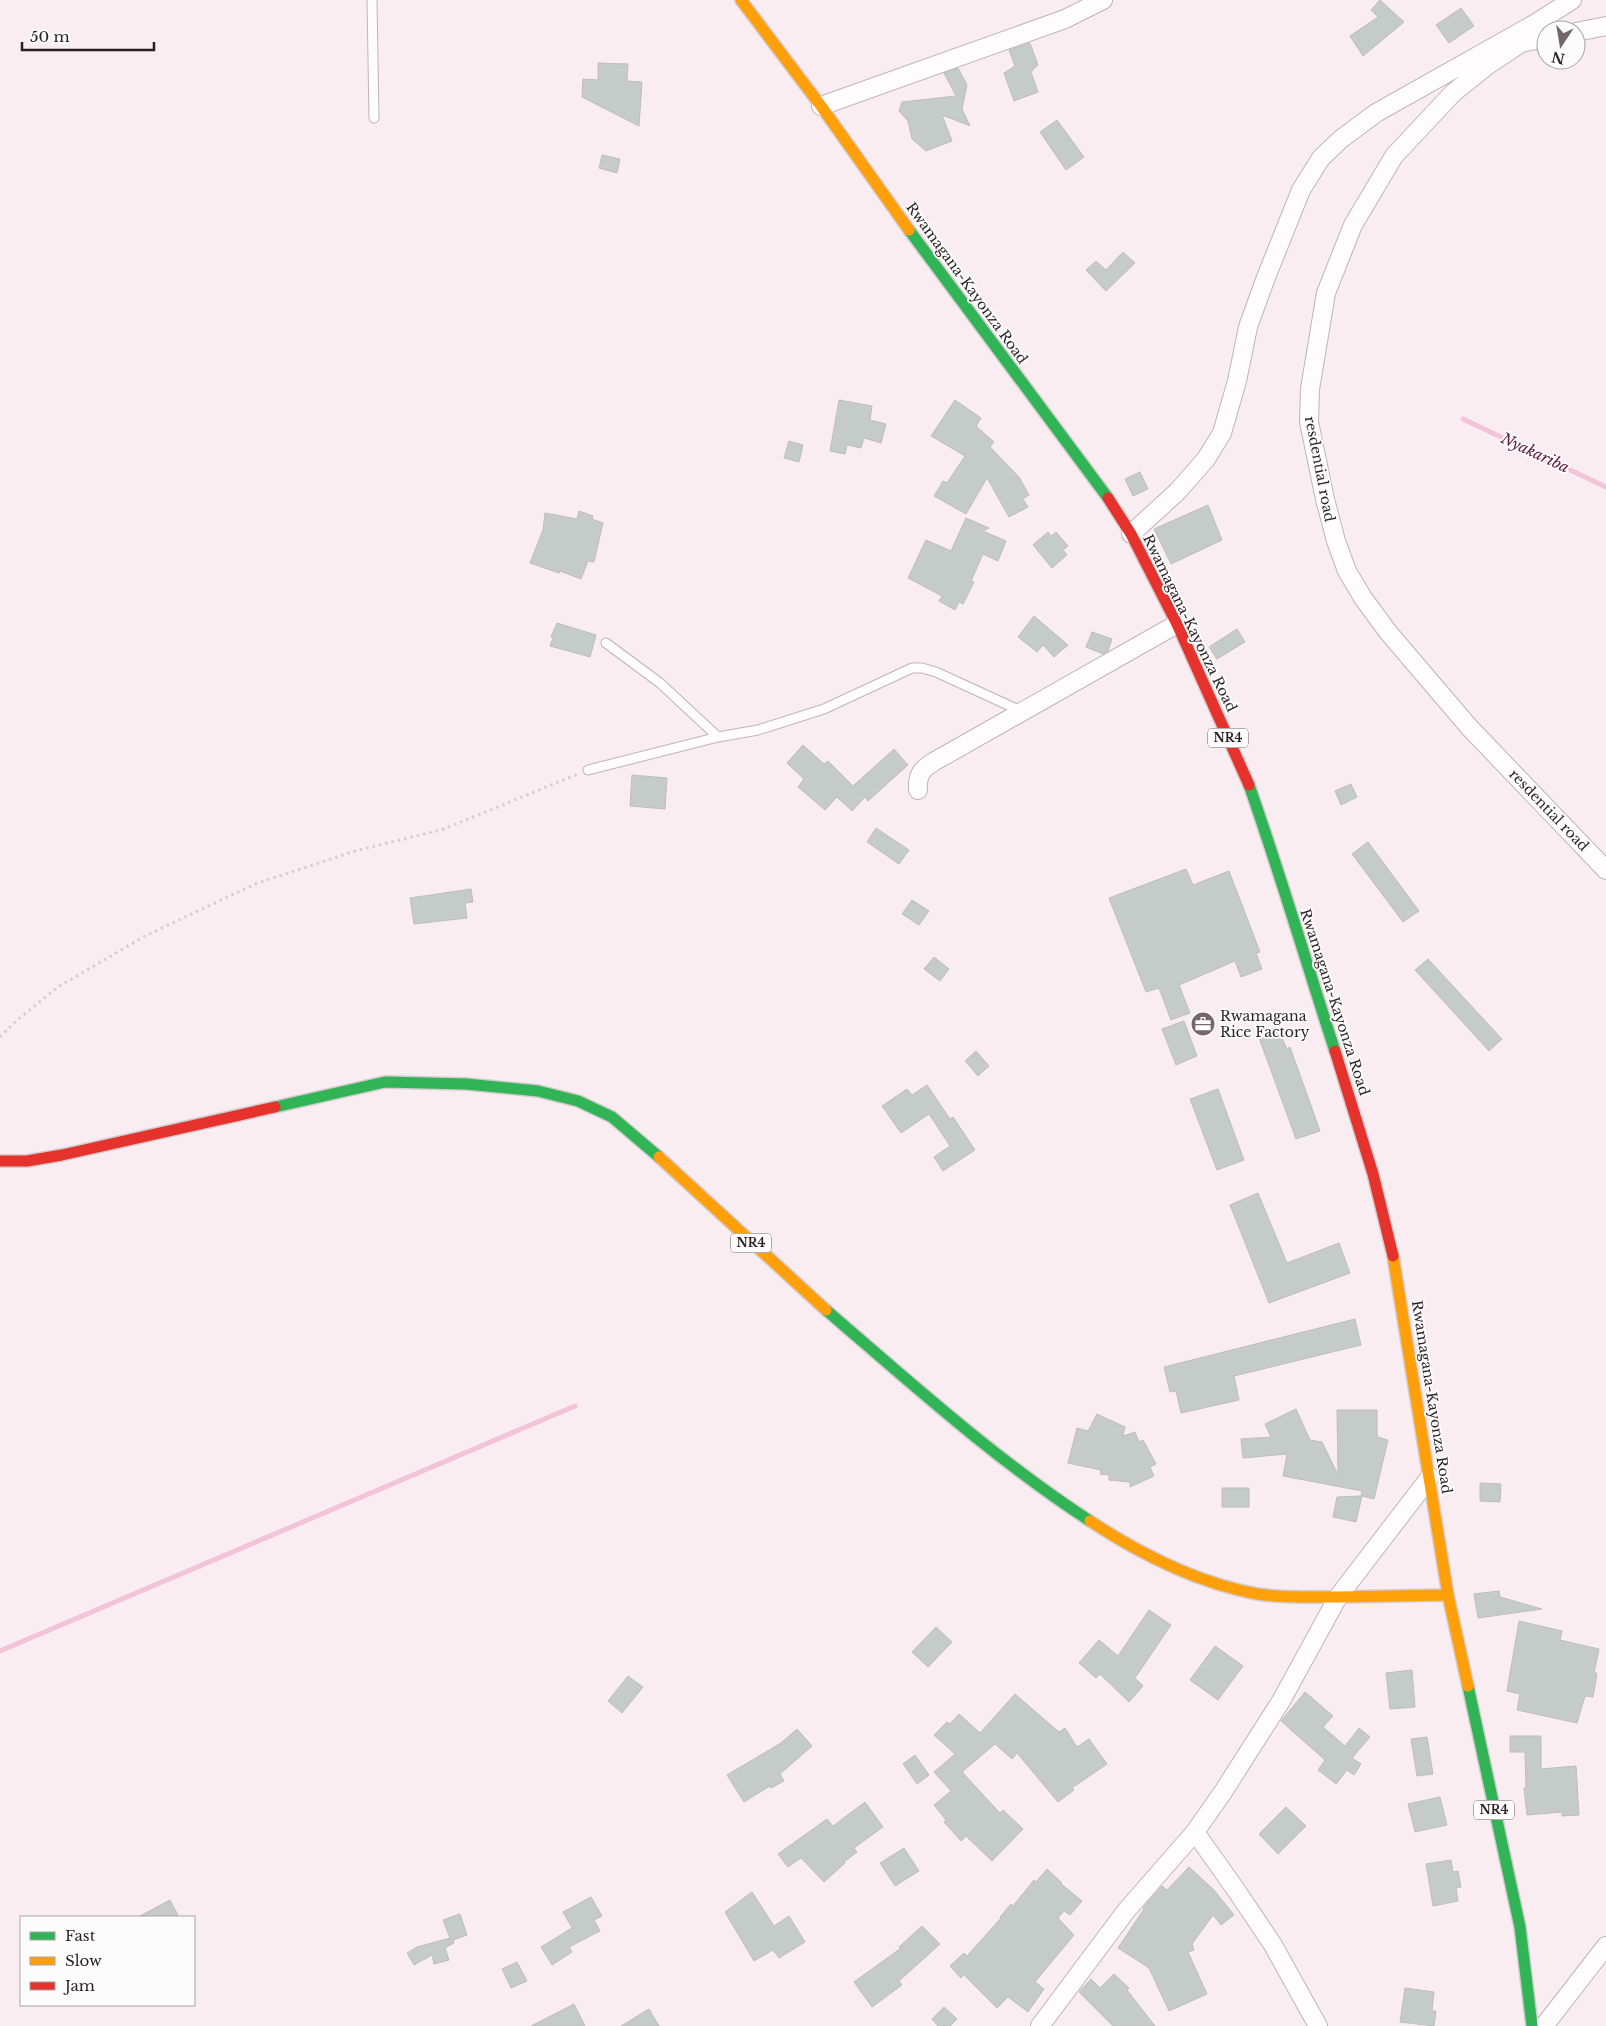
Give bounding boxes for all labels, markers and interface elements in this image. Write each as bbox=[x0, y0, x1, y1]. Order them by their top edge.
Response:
scale bar bbox=[22, 20, 155, 52]
north arrow bbox=[1536, 20, 1586, 70]
text: 50 m bbox=[30, 27, 70, 46]
text: N bbox=[1550, 48, 1567, 68]
street label: Rwamagana-Kayonza Road bbox=[902, 199, 1032, 368]
street label: resdential road bbox=[1301, 415, 1339, 524]
water label: Nyakariba bbox=[1497, 428, 1572, 477]
street label: Rwamagana-Kayonza Road bbox=[1139, 531, 1241, 715]
road number: NR4 bbox=[1208, 728, 1248, 748]
street label: resdential road bbox=[1505, 765, 1593, 855]
street label: Rwamagana-Kayonza Road bbox=[1296, 906, 1374, 1098]
place label: Rwamagana Rice Factory bbox=[1220, 1007, 1310, 1041]
office icon: Rwamagana Rice Factory bbox=[1190, 1011, 1216, 1037]
road number: NR4 bbox=[731, 1234, 771, 1252]
street label: Rwamagana-Kayonza Road bbox=[1408, 1299, 1456, 1495]
road number: NR4 bbox=[1474, 1800, 1514, 1820]
legend bbox=[20, 1916, 195, 2006]
text: Fast bbox=[65, 1926, 96, 1945]
text: Slow bbox=[65, 1951, 102, 1970]
text: Jam bbox=[63, 1976, 95, 1995]

